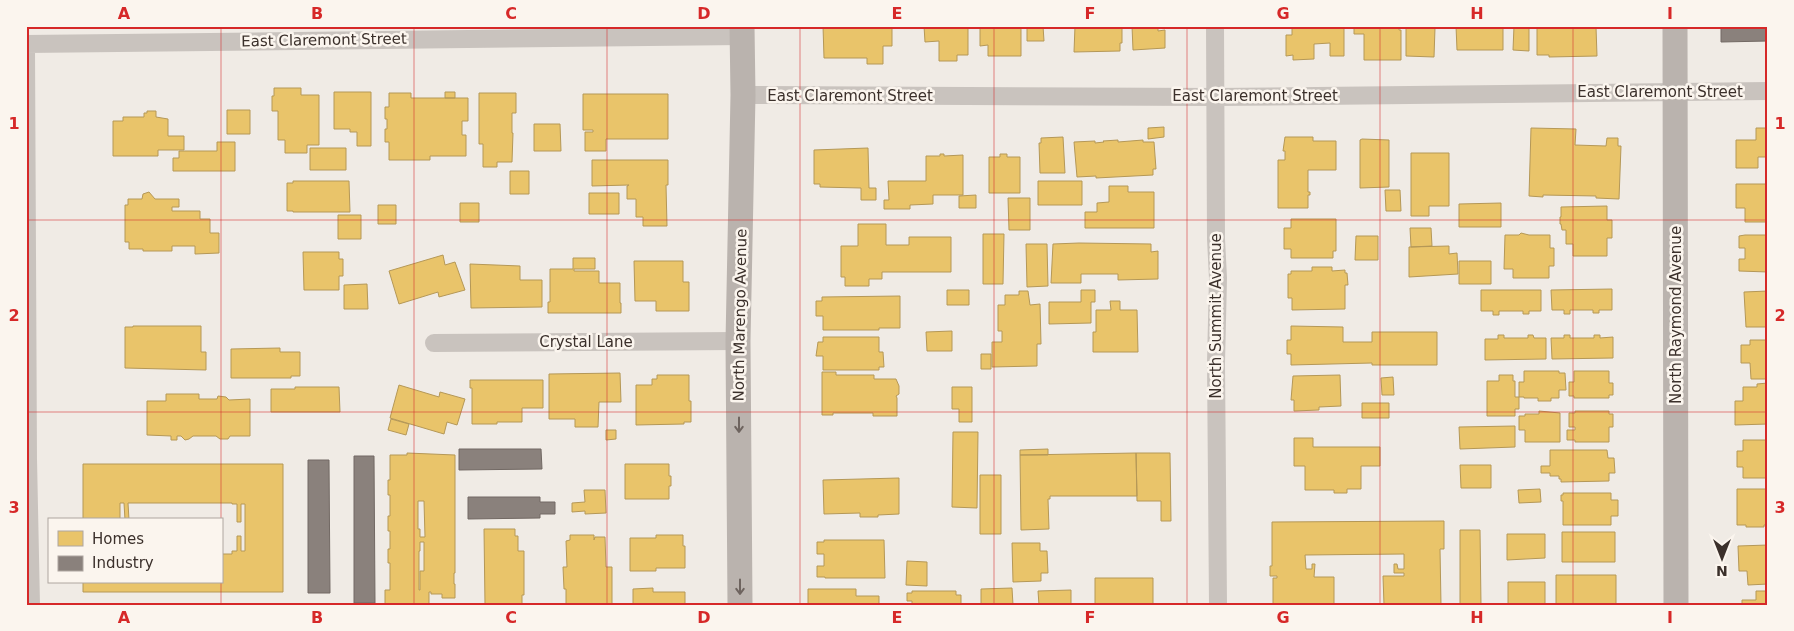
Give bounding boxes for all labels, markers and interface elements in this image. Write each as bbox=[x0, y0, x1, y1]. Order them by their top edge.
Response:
text: A bbox=[118, 4, 131, 23]
text: B bbox=[311, 4, 323, 23]
text: C bbox=[505, 4, 517, 23]
text: D bbox=[697, 4, 711, 23]
text: E bbox=[892, 4, 902, 23]
text: F bbox=[1085, 4, 1095, 23]
text: G bbox=[1276, 4, 1290, 23]
text: H bbox=[1470, 4, 1484, 23]
text: I bbox=[1667, 4, 1673, 23]
street label: East Claremont Street bbox=[241, 30, 407, 50]
street label: East Claremont Street bbox=[1577, 83, 1743, 101]
street label: East Claremont Street bbox=[767, 87, 933, 105]
street label: East Claremont Street bbox=[1172, 87, 1338, 105]
text: 1 bbox=[8, 114, 20, 133]
text: 1 bbox=[1774, 114, 1786, 133]
street label: North Raymond Avenue bbox=[1667, 226, 1685, 404]
street label: North Marengo Avenue bbox=[729, 229, 751, 401]
street label: North Summit Avenue bbox=[1207, 233, 1225, 399]
text: 2 bbox=[8, 306, 20, 325]
text: 2 bbox=[1774, 306, 1786, 325]
street label: Crystal Lane bbox=[539, 333, 633, 351]
one-way arrow bbox=[734, 416, 744, 433]
text: 3 bbox=[8, 498, 20, 517]
text: 3 bbox=[1774, 498, 1786, 517]
legend bbox=[48, 518, 222, 584]
text: Homes bbox=[92, 530, 144, 548]
north arrow bbox=[1696, 534, 1746, 584]
text: Industry bbox=[92, 554, 154, 572]
text: N bbox=[1716, 563, 1728, 579]
one-way arrow bbox=[735, 579, 745, 595]
text: A bbox=[118, 608, 131, 627]
text: B bbox=[311, 608, 323, 627]
text: C bbox=[505, 608, 517, 627]
text: D bbox=[697, 608, 711, 627]
text: E bbox=[892, 608, 902, 627]
text: F bbox=[1085, 608, 1095, 627]
text: G bbox=[1276, 608, 1290, 627]
text: H bbox=[1470, 608, 1484, 627]
text: I bbox=[1667, 608, 1673, 627]

